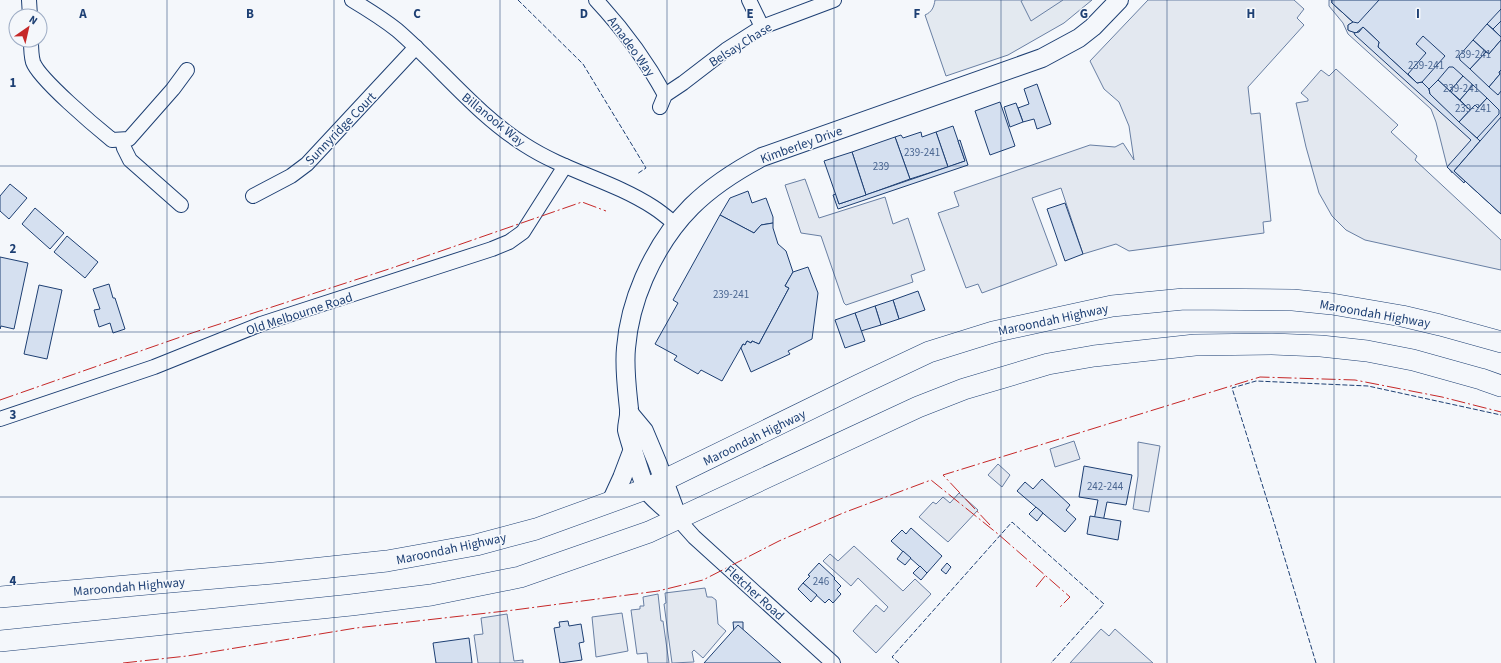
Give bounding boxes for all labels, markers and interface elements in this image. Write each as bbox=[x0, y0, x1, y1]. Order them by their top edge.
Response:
text: A bbox=[78, 5, 87, 23]
text: B bbox=[246, 5, 254, 23]
text: C bbox=[413, 5, 421, 23]
text: D bbox=[580, 5, 588, 23]
text: E bbox=[746, 5, 754, 23]
text: F bbox=[914, 5, 921, 23]
text: G bbox=[1080, 5, 1088, 23]
text: H bbox=[1247, 5, 1255, 23]
text: I bbox=[1416, 5, 1420, 23]
north arrow bbox=[8, 8, 48, 48]
text: N bbox=[26, 12, 41, 28]
street label: Amadeo Way bbox=[603, 13, 659, 80]
street label: Belsay Chase bbox=[706, 18, 775, 71]
house number: 239-241 bbox=[1455, 47, 1491, 62]
house number: 239-241 bbox=[1408, 58, 1444, 73]
text: 1 bbox=[10, 74, 17, 92]
house number: 239-241 bbox=[1443, 81, 1479, 96]
street label: Sunnyridge Court bbox=[301, 88, 381, 169]
street label: Billanook Way bbox=[458, 89, 529, 151]
house number: 239-241 bbox=[1455, 101, 1491, 116]
street label: Kimberley Drive bbox=[758, 122, 845, 168]
house number: 239-241 bbox=[904, 145, 940, 160]
house number: 239 bbox=[873, 159, 889, 174]
text: 2 bbox=[10, 240, 17, 258]
house number: 239-241 bbox=[713, 287, 749, 302]
street label: Old Melbourne Road bbox=[244, 288, 355, 340]
street label: Maroondah Highway bbox=[1318, 295, 1432, 333]
street label: Maroondah Highway bbox=[996, 300, 1110, 340]
street label: Maroondah Highway bbox=[700, 405, 809, 471]
text: 3 bbox=[10, 406, 17, 424]
house number: 242-244 bbox=[1087, 479, 1124, 494]
street label: Maroondah Highway bbox=[394, 529, 508, 569]
street label: Fletcher Road bbox=[721, 561, 788, 624]
text: 4 bbox=[10, 572, 17, 590]
street label: Maroondah Highway bbox=[72, 573, 186, 601]
house number: 246 bbox=[813, 574, 830, 589]

